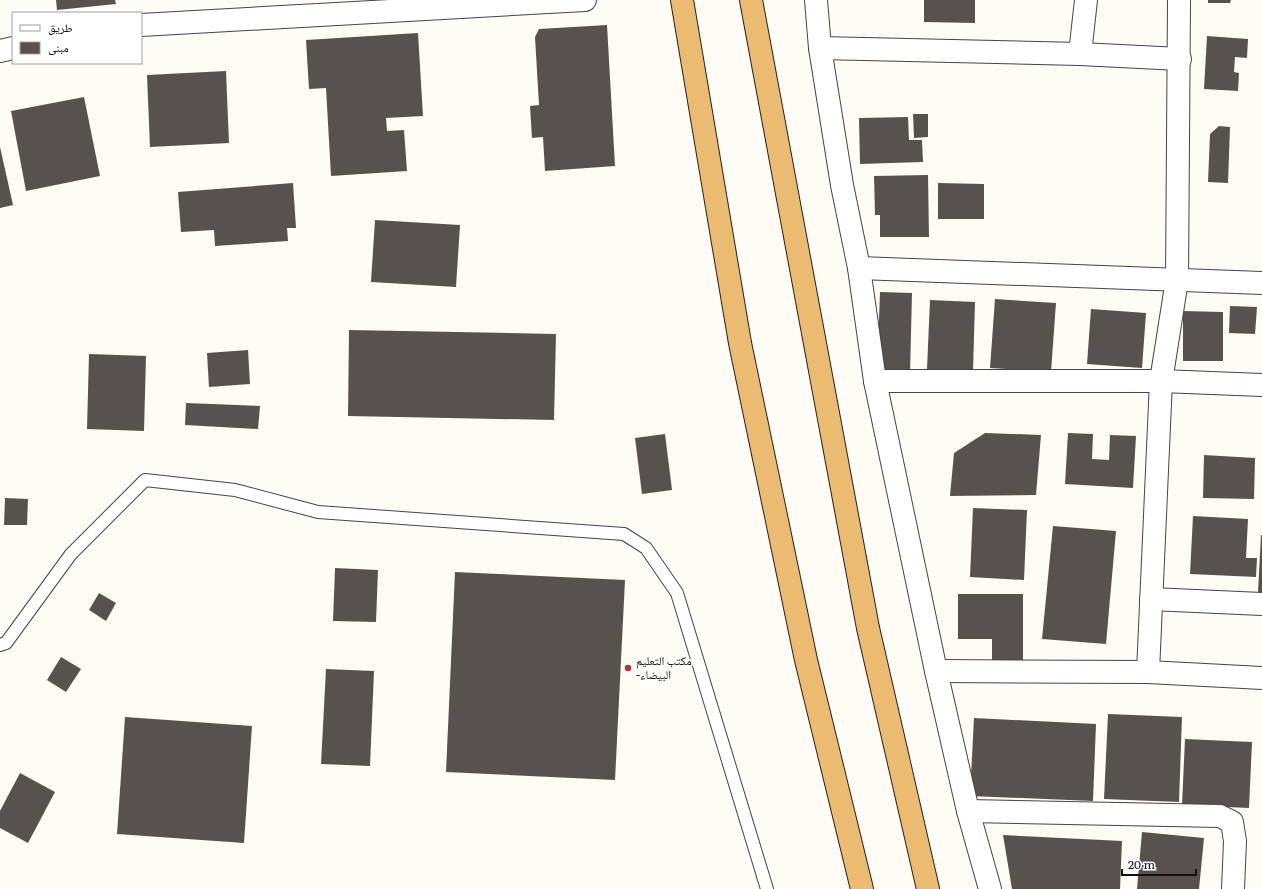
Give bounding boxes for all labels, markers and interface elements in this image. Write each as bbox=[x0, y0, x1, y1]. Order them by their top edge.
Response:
legend bbox=[12, 12, 142, 64]
text: طريق bbox=[48, 18, 73, 36]
text: مبنى bbox=[48, 38, 69, 56]
place label: مكتب التعليم -البيضاء bbox=[636, 651, 692, 683]
marker: مكتب التعليم -البيضاء bbox=[623, 663, 633, 673]
scale bar bbox=[1122, 851, 1196, 877]
text: 20 m bbox=[1128, 855, 1155, 873]

